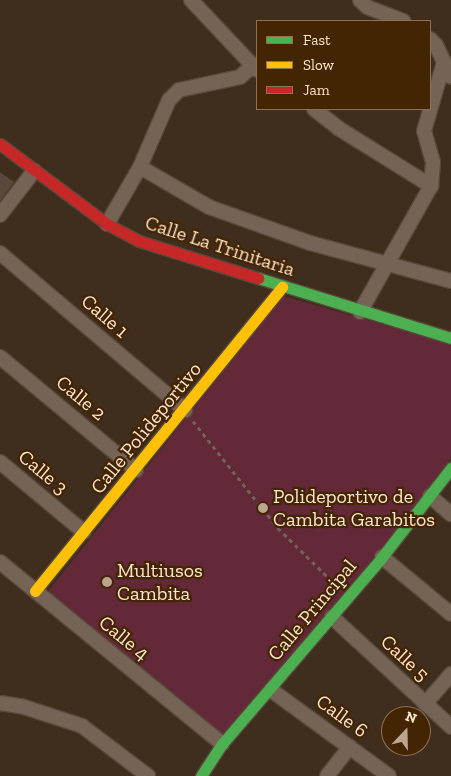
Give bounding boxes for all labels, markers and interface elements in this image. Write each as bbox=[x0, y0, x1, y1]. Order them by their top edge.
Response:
legend bbox=[256, 20, 431, 110]
text: Fast bbox=[303, 31, 331, 49]
text: Slow bbox=[303, 56, 334, 74]
text: Jam bbox=[303, 81, 330, 99]
street label: Calle La Trinitaria bbox=[142, 210, 298, 282]
street label: Calle 1 bbox=[76, 289, 134, 343]
street label: Calle Polideportivo bbox=[86, 357, 206, 499]
street label: Calle 2 bbox=[51, 370, 111, 426]
street label: Calle 3 bbox=[13, 445, 73, 499]
place label: Polideportivo de Cambita Garabitos bbox=[273, 484, 435, 531]
marker: Polideportivo de Cambita Garabitos bbox=[257, 502, 269, 514]
street label: Calle Principal bbox=[263, 554, 361, 666]
place label: Multiusos Cambita bbox=[117, 558, 203, 605]
marker: Multiusos Cambita bbox=[101, 576, 113, 588]
street label: Calle 4 bbox=[94, 610, 154, 666]
street label: Calle 5 bbox=[376, 630, 434, 686]
street label: Calle 6 bbox=[312, 689, 372, 743]
north arrow bbox=[381, 706, 431, 756]
text: N bbox=[403, 708, 419, 727]

